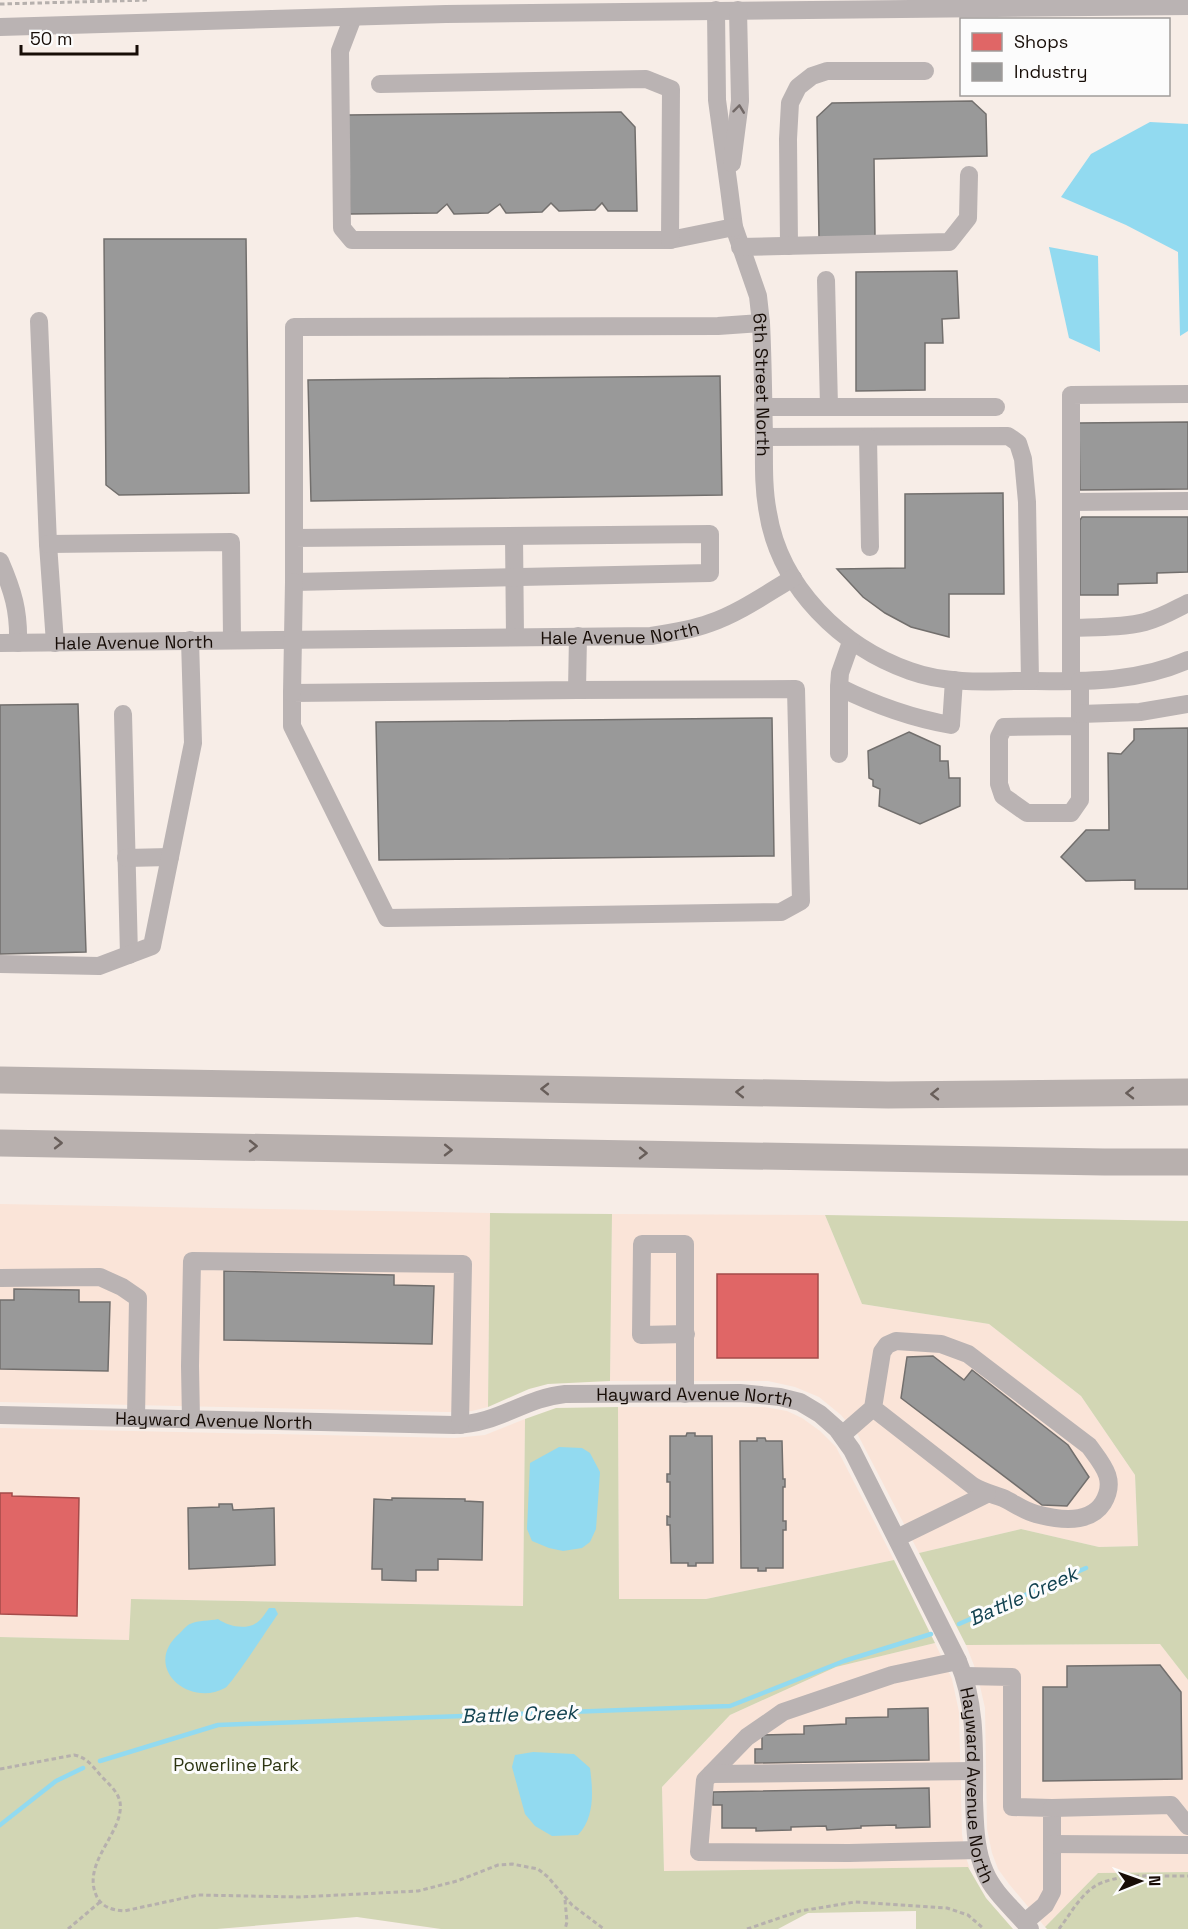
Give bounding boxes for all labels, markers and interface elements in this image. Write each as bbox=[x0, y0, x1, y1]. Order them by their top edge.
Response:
scale bar bbox=[21, 18, 136, 56]
legend bbox=[960, 18, 1170, 96]
text: 50 m bbox=[30, 27, 72, 50]
text: Shops bbox=[1014, 30, 1068, 53]
text: Industry bbox=[1014, 60, 1087, 83]
one-way arrow bbox=[732, 105, 744, 114]
street label: 6th Street North bbox=[748, 311, 776, 457]
street label: Hale Avenue North bbox=[540, 616, 701, 649]
street label: Hale Avenue North bbox=[54, 629, 214, 654]
one-way arrow bbox=[540, 1082, 549, 1095]
one-way arrow bbox=[735, 1086, 744, 1099]
one-way arrow bbox=[1125, 1086, 1134, 1099]
one-way arrow bbox=[930, 1088, 939, 1100]
one-way arrow bbox=[54, 1137, 63, 1149]
one-way arrow bbox=[249, 1140, 258, 1152]
one-way arrow bbox=[444, 1143, 453, 1156]
one-way arrow bbox=[639, 1147, 648, 1160]
street label: Hayward Avenue North bbox=[596, 1382, 796, 1411]
street label: Hayward Avenue North bbox=[115, 1406, 313, 1433]
water label: Battle Creek bbox=[964, 1559, 1084, 1632]
street label: Hayward Avenue North bbox=[956, 1685, 1000, 1887]
water label: Battle Creek bbox=[460, 1699, 580, 1729]
park label: Powerline Park bbox=[173, 1753, 299, 1776]
north arrow bbox=[1110, 1851, 1170, 1911]
text: N bbox=[1144, 1875, 1165, 1886]

